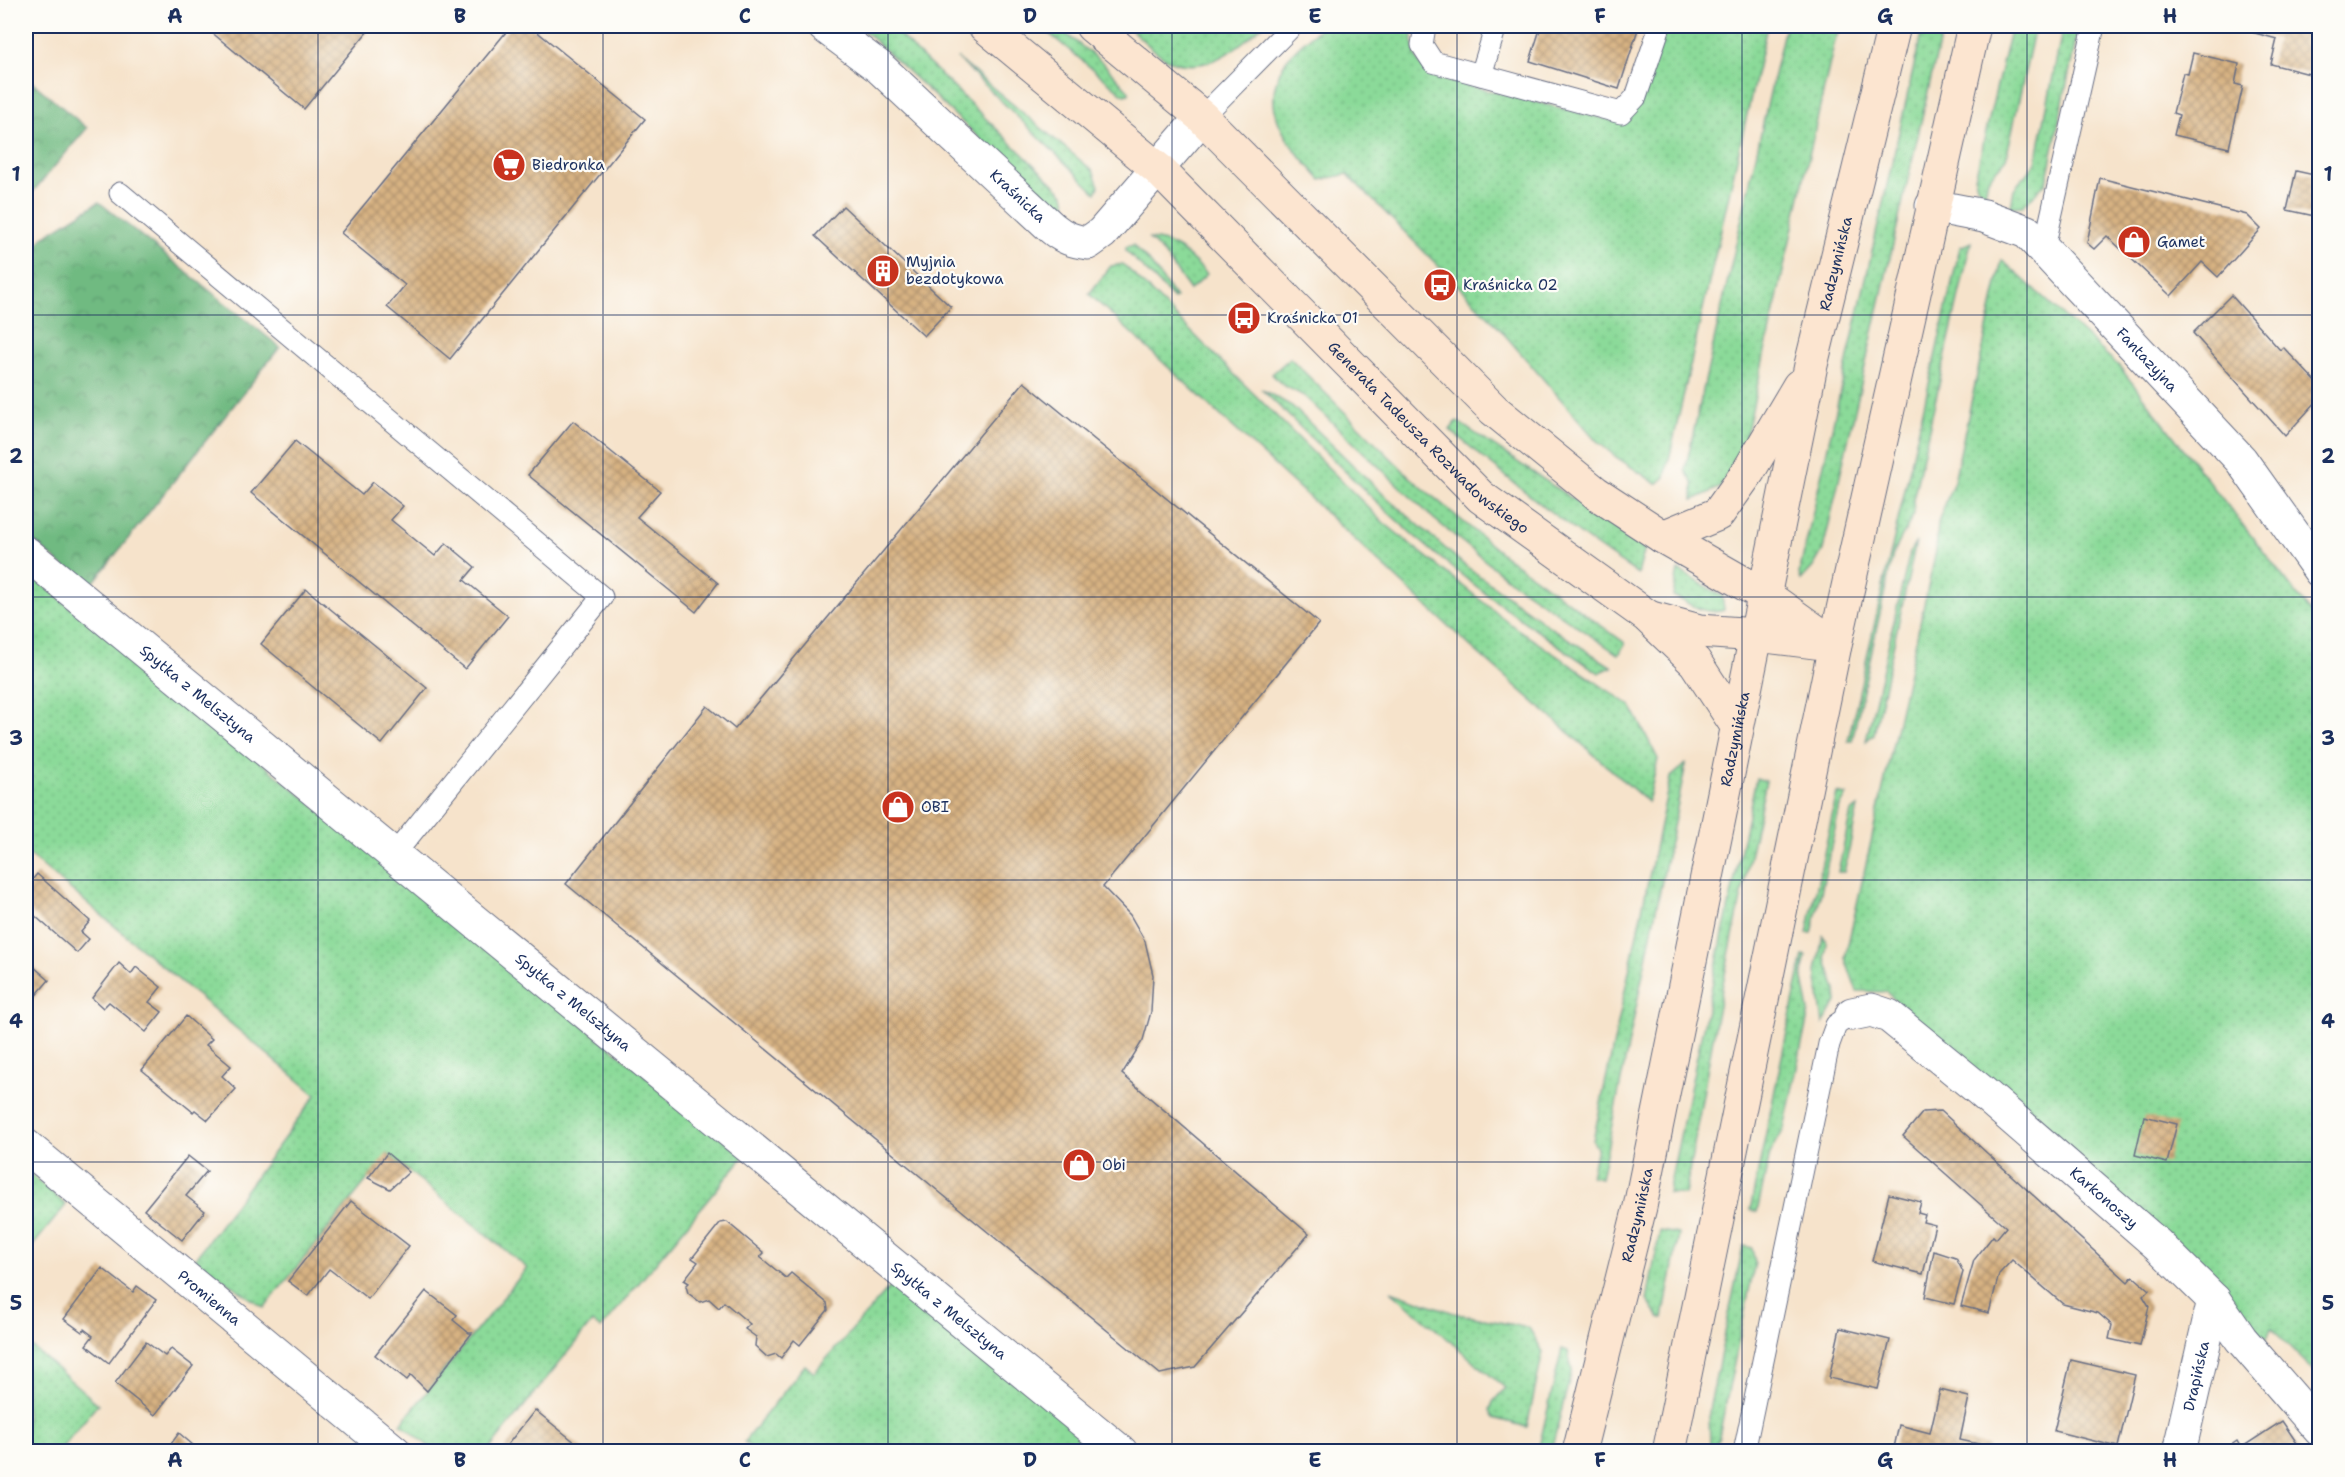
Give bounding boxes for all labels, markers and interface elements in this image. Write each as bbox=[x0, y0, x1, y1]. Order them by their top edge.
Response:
text: A bbox=[167, 3, 183, 29]
text: B bbox=[454, 3, 466, 29]
text: C bbox=[739, 3, 751, 29]
text: D bbox=[1023, 3, 1037, 29]
text: E bbox=[1308, 3, 1322, 29]
text: F bbox=[1594, 3, 1606, 29]
text: G bbox=[1877, 3, 1893, 29]
text: H bbox=[2163, 3, 2177, 29]
supermarket icon: Biedronka bbox=[491, 147, 527, 183]
place label: Biedronka bbox=[532, 155, 605, 175]
text: 1 bbox=[11, 161, 21, 187]
text: 1 bbox=[2323, 161, 2333, 187]
street label: Kraśnicka bbox=[985, 165, 1050, 228]
street label: Radzymińska bbox=[1815, 214, 1857, 313]
shop icon: Gamet bbox=[2116, 224, 2152, 260]
place label: Gamet bbox=[2157, 232, 2205, 252]
place label: Myjnia bezdotykowa bbox=[906, 252, 1004, 289]
building icon: Myjnia bezdotykowa bbox=[865, 253, 901, 289]
bus stop icon: Kraśnicka 02 bbox=[1422, 267, 1458, 303]
place label: Kraśnicka 02 bbox=[1463, 275, 1558, 295]
bus stop icon: Kraśnicka 01 bbox=[1226, 300, 1262, 336]
place label: Kraśnicka 01 bbox=[1267, 308, 1358, 328]
street label: Fantazyjna bbox=[2112, 323, 2182, 397]
street label: Generała Tadeusza Rozwadowskiego bbox=[1323, 337, 1533, 538]
text: 2 bbox=[9, 443, 23, 469]
text: 2 bbox=[2321, 443, 2335, 469]
street label: Spytka z Melsztyna bbox=[135, 640, 260, 748]
street label: Radzymińska bbox=[1716, 689, 1755, 788]
text: 3 bbox=[9, 725, 23, 751]
text: 3 bbox=[2321, 725, 2335, 751]
shop icon: OBI bbox=[880, 789, 916, 825]
place label: OBI bbox=[921, 797, 949, 817]
street label: Spytka z Melsztyna bbox=[511, 949, 636, 1056]
text: 4 bbox=[9, 1008, 23, 1034]
text: 4 bbox=[2321, 1008, 2335, 1034]
shop icon: Obi bbox=[1061, 1147, 1097, 1183]
place label: Obi bbox=[1102, 1155, 1126, 1175]
street label: Karkonoszy bbox=[2066, 1163, 2142, 1233]
street label: Radzymińska bbox=[1617, 1165, 1658, 1264]
street label: Spytka z Melsztyna bbox=[887, 1257, 1011, 1365]
street label: Promienna bbox=[173, 1266, 246, 1331]
text: 5 bbox=[10, 1290, 22, 1316]
text: 5 bbox=[2322, 1290, 2334, 1316]
street label: Drapińska bbox=[2179, 1338, 2214, 1413]
text: A bbox=[167, 1447, 183, 1473]
text: B bbox=[454, 1447, 466, 1473]
text: C bbox=[739, 1447, 751, 1473]
text: D bbox=[1023, 1447, 1037, 1473]
text: E bbox=[1308, 1447, 1322, 1473]
text: F bbox=[1594, 1447, 1606, 1473]
text: G bbox=[1877, 1447, 1893, 1473]
text: H bbox=[2163, 1447, 2177, 1473]

